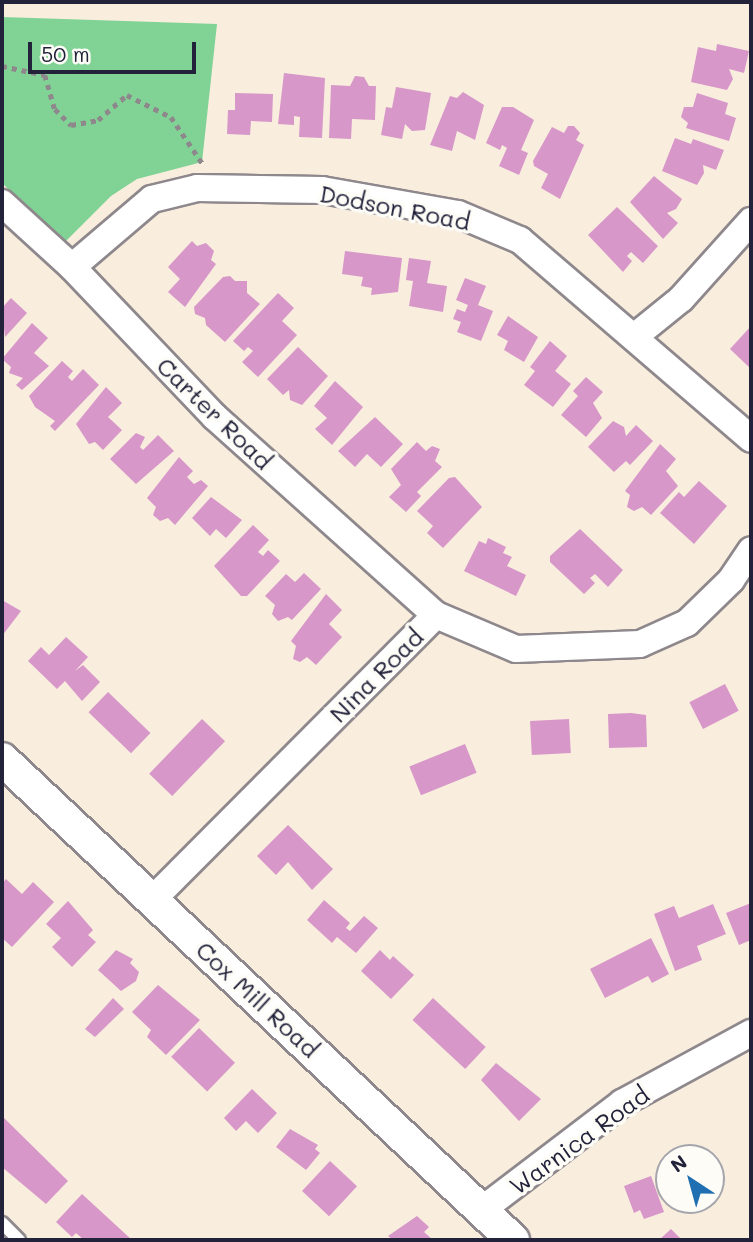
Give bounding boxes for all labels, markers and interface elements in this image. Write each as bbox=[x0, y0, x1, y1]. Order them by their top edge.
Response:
scale bar bbox=[32, 28, 200, 72]
text: 50 m bbox=[41, 40, 90, 67]
street label: Dodson Road bbox=[317, 178, 473, 236]
street label: Carter Road bbox=[151, 351, 279, 475]
street label: Nina Road bbox=[323, 622, 429, 728]
street label: Cox Mill Road bbox=[191, 935, 325, 1063]
street label: Warnica Road bbox=[504, 1080, 654, 1200]
north arrow bbox=[655, 1144, 725, 1214]
text: N bbox=[665, 1149, 692, 1178]

